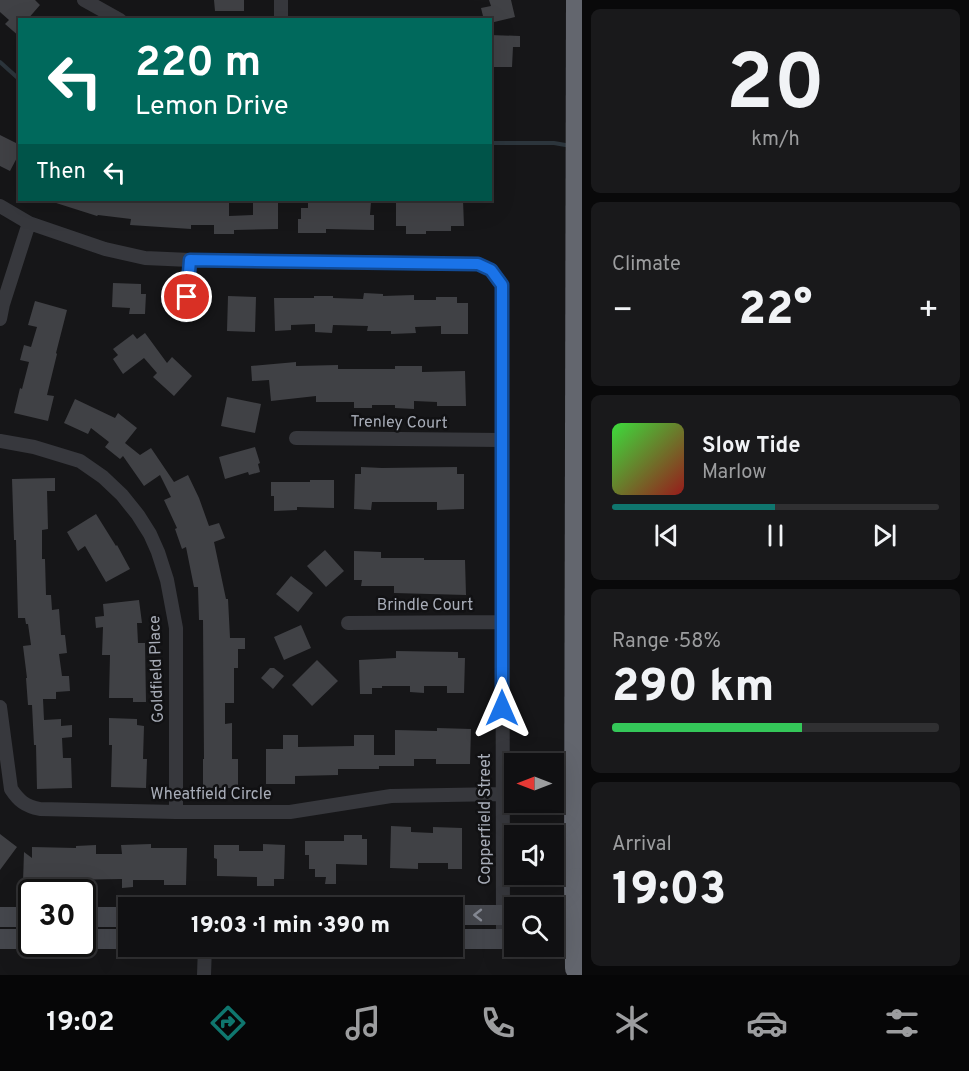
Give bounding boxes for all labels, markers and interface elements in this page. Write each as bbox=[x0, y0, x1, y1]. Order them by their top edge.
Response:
text: 220 m bbox=[135, 38, 261, 91]
text: 20 bbox=[726, 38, 825, 137]
icon: left bbox=[36, 42, 114, 120]
text: Lemon Drive bbox=[135, 90, 289, 124]
text: km/h bbox=[751, 127, 800, 153]
icon: left bbox=[98, 156, 131, 189]
text: Then bbox=[36, 159, 86, 186]
text: Climate bbox=[612, 252, 681, 278]
pin bbox=[161, 271, 212, 322]
icon: arrive bbox=[170, 280, 203, 313]
text: 22° bbox=[739, 283, 812, 340]
text: − bbox=[612, 291, 633, 333]
text: + bbox=[918, 291, 939, 333]
street label: Trenley Court bbox=[350, 412, 448, 434]
text: Slow Tide bbox=[702, 433, 801, 460]
text: Marlow bbox=[702, 460, 766, 486]
icon: previous bbox=[650, 519, 683, 552]
icon: pause bbox=[759, 519, 792, 552]
icon: next bbox=[868, 519, 901, 552]
street label: Brindle Court bbox=[377, 596, 473, 616]
street label: Goldfield Place bbox=[145, 615, 169, 723]
text: Range · 58% bbox=[612, 629, 721, 655]
text: 290 km bbox=[612, 660, 774, 717]
position arrow bbox=[470, 676, 534, 740]
street label: Copperfield Street bbox=[476, 753, 496, 885]
north arrow bbox=[504, 753, 564, 813]
map controls bbox=[504, 753, 564, 957]
street label: Wheatfield Circle bbox=[150, 785, 272, 805]
button: sound bbox=[504, 825, 564, 885]
text: Arrival bbox=[612, 832, 672, 858]
text: 19:03 bbox=[612, 863, 726, 920]
speed limit sign: 30 bbox=[18, 879, 96, 957]
button: search bbox=[504, 897, 564, 957]
one-way arrow bbox=[473, 909, 482, 921]
text: 19:03 · 1 min · 390 m bbox=[191, 913, 390, 940]
icon: directions bbox=[207, 1002, 249, 1044]
icon: music bbox=[342, 1002, 384, 1044]
icon: phone bbox=[477, 1002, 519, 1044]
icon: climate bbox=[611, 1002, 653, 1044]
icon: car bbox=[746, 1002, 788, 1044]
icon: filters bbox=[881, 1002, 923, 1044]
text: 19:02 bbox=[46, 1006, 115, 1040]

